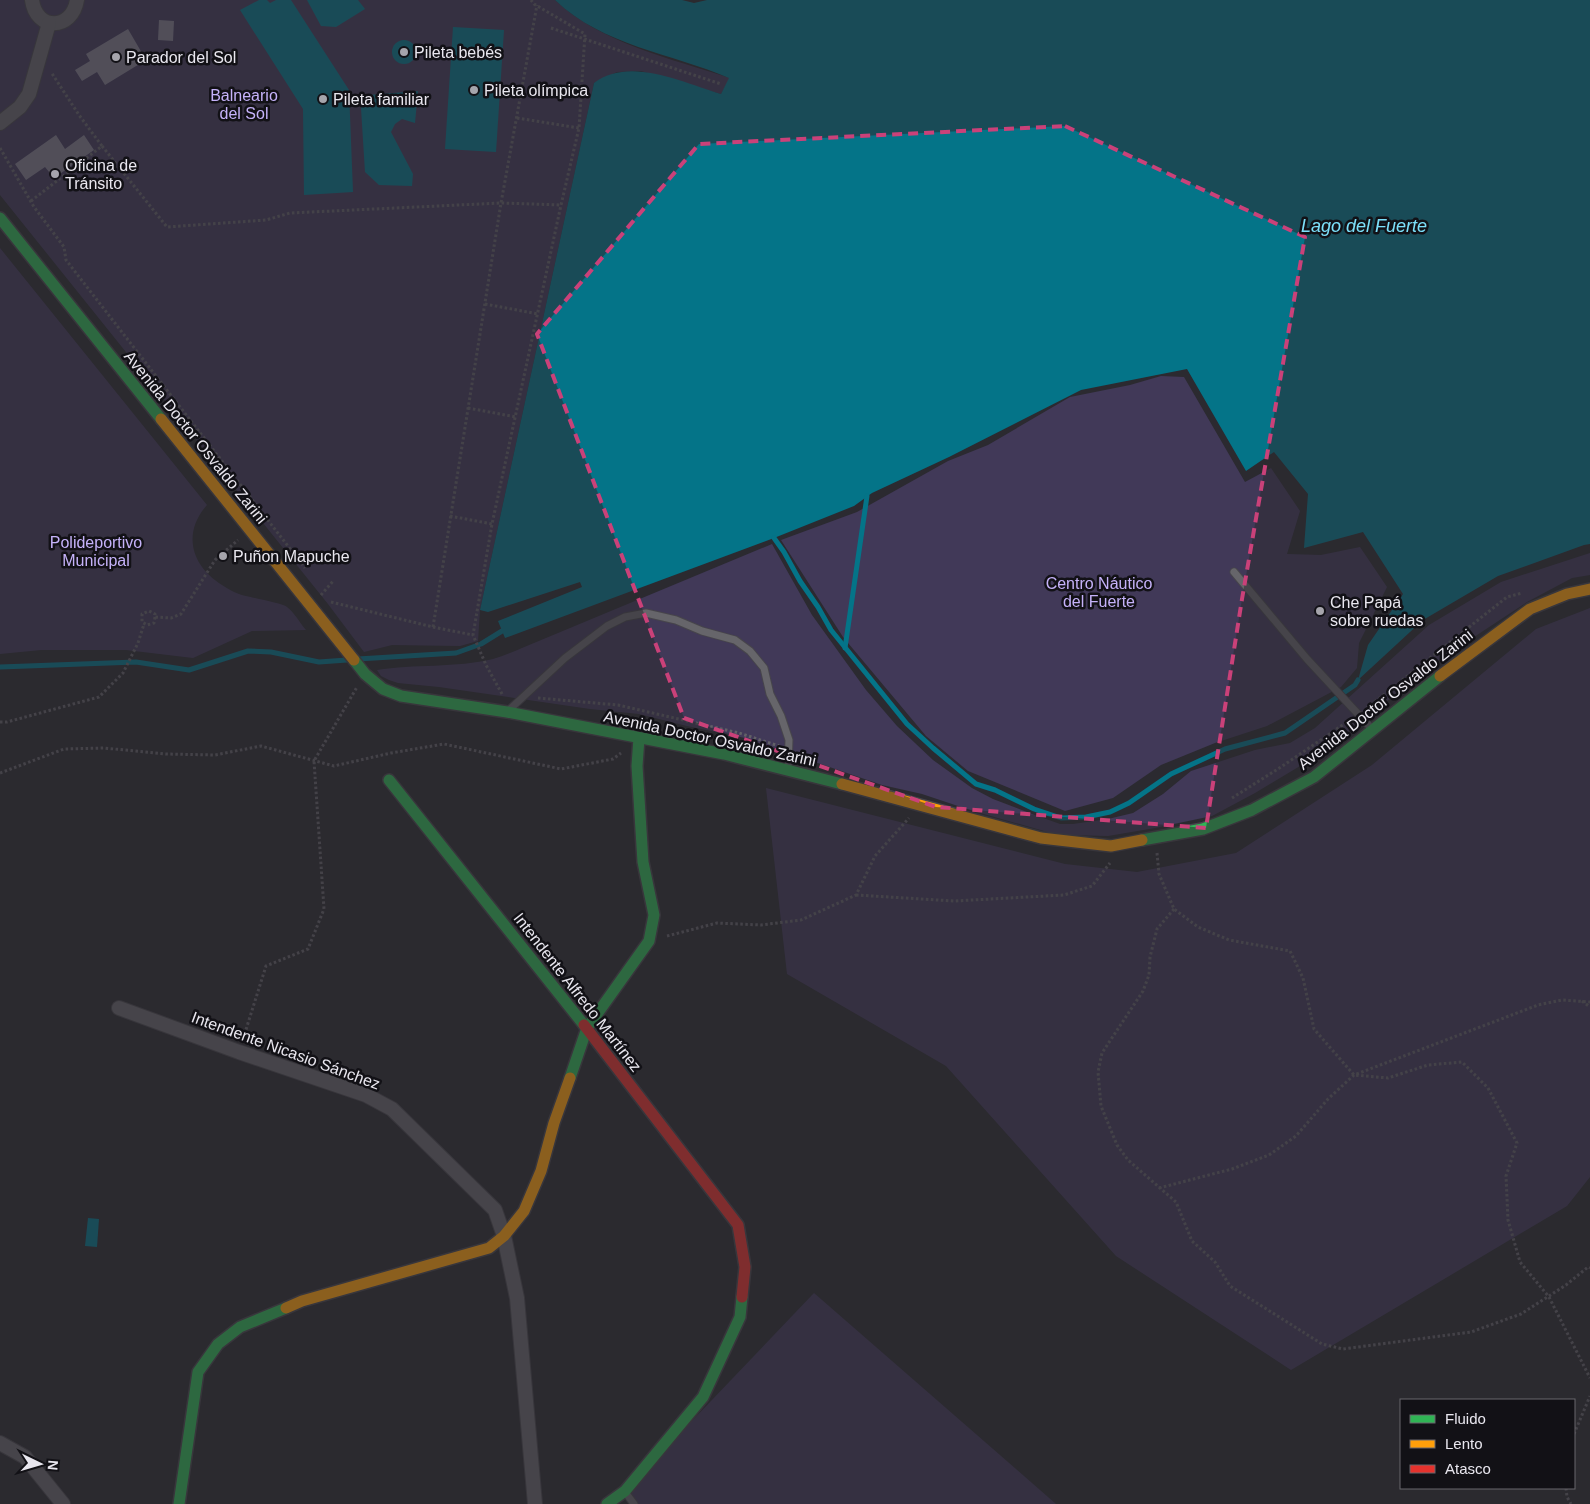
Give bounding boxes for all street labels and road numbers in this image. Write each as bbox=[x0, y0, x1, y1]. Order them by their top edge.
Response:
street label: Avenida Doctor Osvaldo Zarini bbox=[121, 348, 270, 527]
street label: Avenida Doctor Osvaldo Zarini bbox=[1295, 626, 1476, 773]
street label: Avenida Doctor Osvaldo Zarini bbox=[602, 708, 818, 769]
street label: Intendente Alfredo Martínez bbox=[510, 910, 645, 1075]
street label: Intendente Nicasio Sánchez bbox=[189, 1008, 382, 1093]

